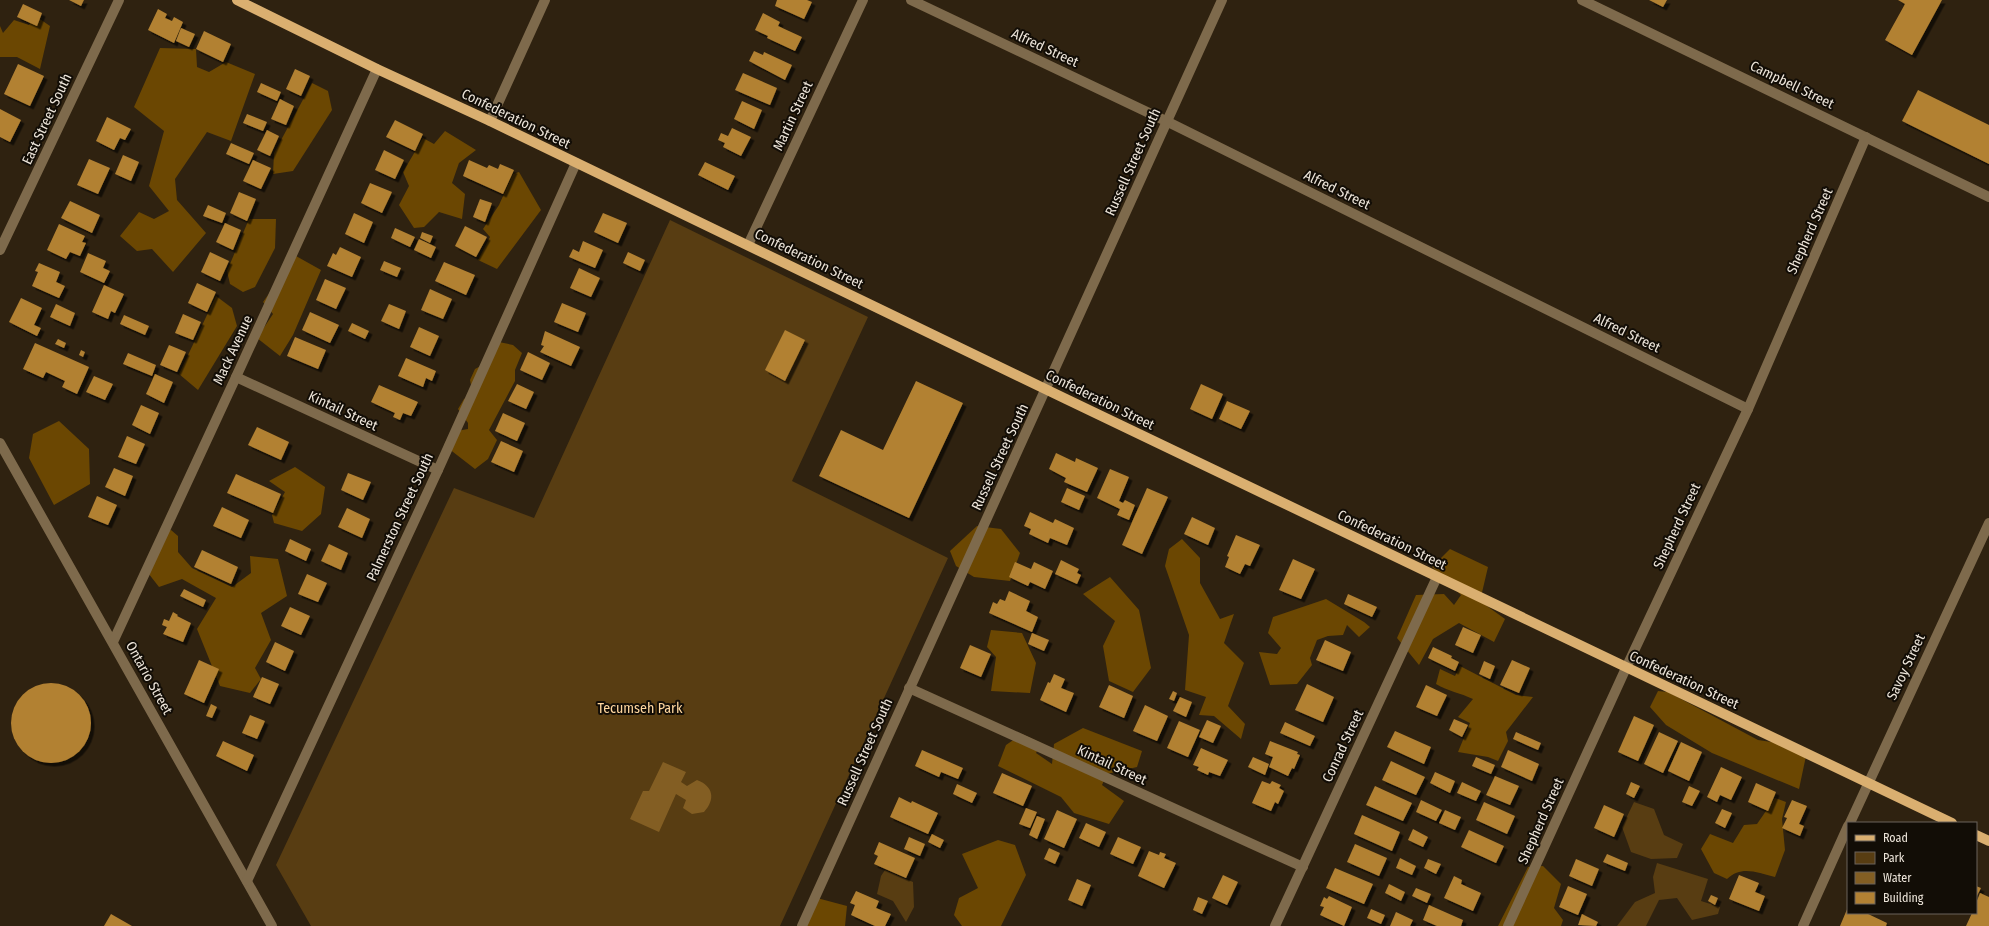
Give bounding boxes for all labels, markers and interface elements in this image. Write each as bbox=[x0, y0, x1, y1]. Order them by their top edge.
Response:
street label: Alfred Street bbox=[1009, 25, 1082, 71]
street label: Campbell Street bbox=[1747, 57, 1837, 113]
street label: East Street South bbox=[19, 71, 75, 167]
street label: Martin Street bbox=[769, 78, 817, 154]
street label: Confederation Street bbox=[459, 85, 574, 153]
street label: Russell Street South bbox=[1102, 106, 1164, 218]
street label: Alfred Street bbox=[1301, 167, 1373, 214]
street label: Shepherd Street bbox=[1783, 185, 1837, 277]
street label: Confederation Street bbox=[752, 225, 867, 293]
street label: Alfred Street bbox=[1591, 310, 1663, 357]
street label: Mack Avenue bbox=[210, 312, 257, 387]
street label: Confederation Street bbox=[1043, 366, 1158, 434]
street label: Kintail Street bbox=[306, 388, 381, 435]
street label: Russell Street South bbox=[968, 401, 1032, 513]
street label: Palmerston Street South bbox=[363, 450, 437, 584]
street label: Shepherd Street bbox=[1650, 480, 1704, 572]
street label: Confederation Street bbox=[1335, 506, 1450, 574]
street label: Savoy Street bbox=[1883, 631, 1929, 703]
street label: Ontario Street bbox=[122, 638, 176, 718]
street label: Confederation Street bbox=[1627, 647, 1742, 713]
street label: Russell Street South bbox=[834, 696, 896, 808]
park label: Tecumseh Park bbox=[597, 700, 683, 717]
street label: Conrad Street bbox=[1319, 707, 1367, 785]
street label: Kintail Street bbox=[1075, 742, 1150, 789]
street label: Shepherd Street bbox=[1514, 775, 1568, 867]
legend bbox=[1847, 822, 1977, 914]
text: Road bbox=[1883, 831, 1908, 845]
text: Park bbox=[1883, 851, 1905, 865]
text: Water bbox=[1883, 871, 1912, 885]
text: Building bbox=[1883, 891, 1924, 905]

